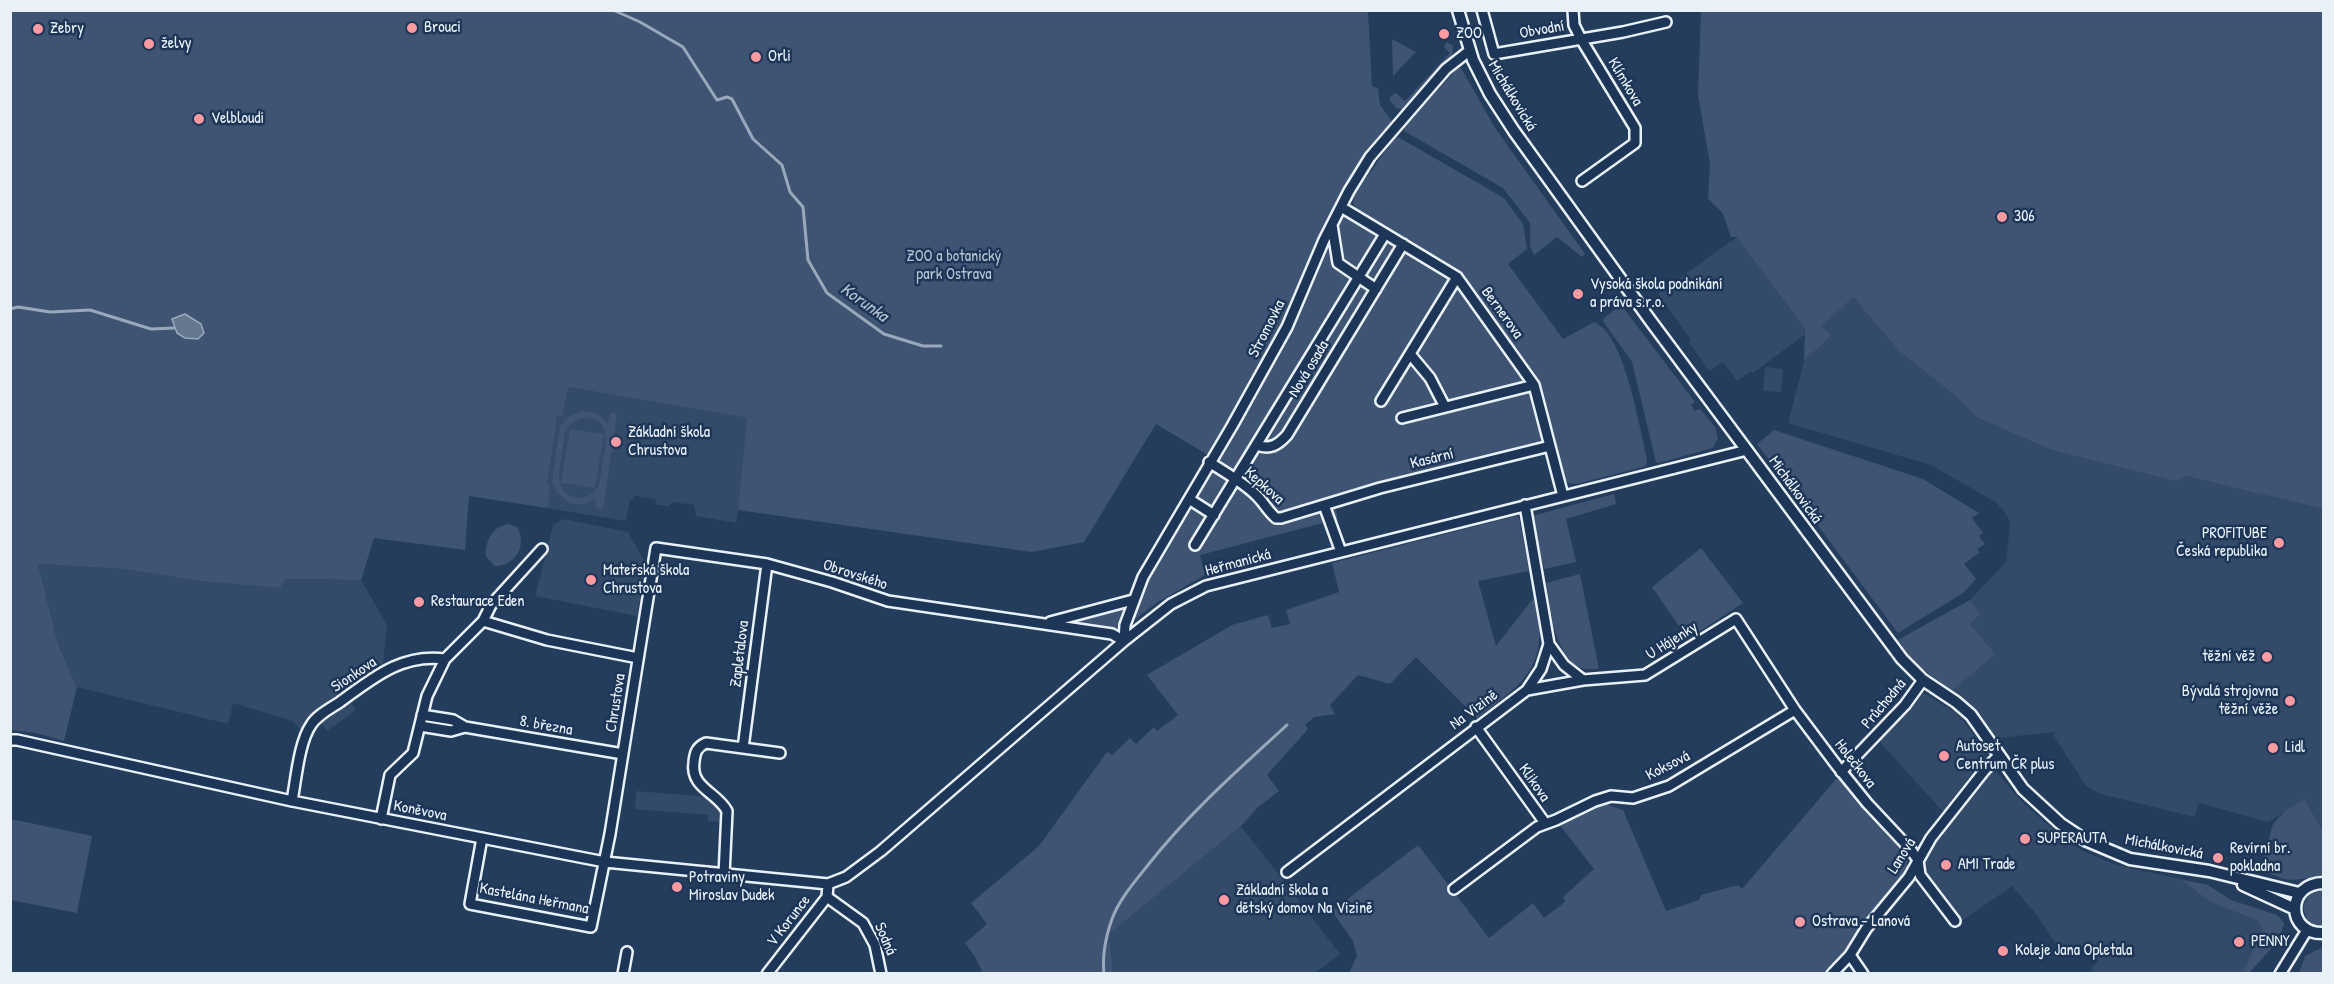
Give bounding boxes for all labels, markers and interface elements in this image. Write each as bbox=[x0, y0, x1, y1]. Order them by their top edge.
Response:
street label: Obvodní bbox=[1518, 17, 1566, 43]
place label: Brouci bbox=[424, 18, 461, 38]
place label: Zebry bbox=[50, 19, 84, 39]
marker: Brouci bbox=[405, 21, 419, 35]
marker: Zebry bbox=[31, 22, 45, 36]
place label: ZOO bbox=[1456, 24, 1482, 44]
marker: ZOO bbox=[1437, 27, 1451, 41]
place label: želvy bbox=[161, 34, 192, 54]
marker: želvy bbox=[142, 37, 156, 51]
place label: Orli bbox=[768, 47, 791, 67]
marker: Orli bbox=[749, 50, 763, 64]
street label: Klímkova bbox=[1603, 54, 1647, 110]
street label: Michálkovická bbox=[1483, 57, 1541, 135]
place label: Velbloudi bbox=[211, 109, 264, 129]
marker: Velbloudi bbox=[192, 112, 206, 126]
place label: 306 bbox=[2014, 207, 2035, 227]
marker: 306 bbox=[1995, 210, 2009, 224]
park label: ZOO a botanický park Ostrava bbox=[907, 247, 1001, 285]
place label: Vysoká škola podnikání a práva s.r.o. bbox=[1590, 275, 1722, 313]
water label: Korunka bbox=[836, 279, 892, 327]
street label: Bernerova bbox=[1477, 283, 1527, 343]
marker: Vysoká škola podnikání a práva s.r.o. bbox=[1571, 287, 1585, 301]
street label: Stromovka bbox=[1244, 297, 1290, 361]
street label: Nová osada bbox=[1285, 337, 1333, 401]
place label: Základní škola Chrustova bbox=[628, 423, 710, 461]
marker: Základní škola Chrustova bbox=[609, 435, 623, 449]
street label: Kasární bbox=[1408, 444, 1456, 474]
street label: Michálkovická bbox=[1764, 453, 1826, 527]
street label: Kepkova bbox=[1240, 463, 1288, 509]
place label: PROFITUBE Česká republika bbox=[2176, 524, 2267, 562]
marker: PROFITUBE Česká republika bbox=[2272, 536, 2286, 550]
street label: Heřmanická bbox=[1203, 545, 1273, 581]
street label: Obrovského bbox=[820, 556, 890, 594]
place label: Mateřská škola Chrustova bbox=[603, 561, 689, 599]
marker: Mateřská škola Chrustova bbox=[584, 573, 598, 587]
place label: Restaurace Eden bbox=[431, 592, 525, 612]
marker: Restaurace Eden bbox=[412, 595, 426, 609]
street label: U Hájenky bbox=[1643, 618, 1701, 664]
street label: Zapletalova bbox=[726, 620, 754, 688]
place label: těžní věž bbox=[2202, 647, 2255, 667]
marker: těžní věž bbox=[2260, 650, 2274, 664]
street label: Sionkova bbox=[328, 653, 380, 697]
street label: Chrustova bbox=[602, 672, 630, 734]
street label: Průchodná bbox=[1858, 675, 1910, 733]
place label: Bývalá strojovna těžní věže bbox=[2182, 682, 2278, 720]
street label: Na Vizině bbox=[1446, 686, 1502, 734]
marker: Bývalá strojovna těžní věže bbox=[2283, 694, 2297, 708]
street label: 8. března bbox=[518, 712, 574, 740]
street label: Holečkova bbox=[1830, 736, 1880, 792]
place label: Autoset Centrum ČR plus bbox=[1956, 737, 2054, 775]
place label: Lidl bbox=[2285, 738, 2305, 758]
marker: Lidl bbox=[2266, 741, 2280, 755]
street label: Koksová bbox=[1643, 747, 1693, 785]
marker: Autoset Centrum ČR plus bbox=[1937, 749, 1951, 763]
street label: Klikova bbox=[1514, 760, 1554, 806]
street label: Koněvova bbox=[392, 796, 448, 826]
place label: SUPERAUTA bbox=[2037, 829, 2107, 849]
street label: Michálkovická bbox=[2124, 830, 2204, 864]
marker: SUPERAUTA bbox=[2018, 832, 2032, 846]
street label: Lanová bbox=[1884, 835, 1920, 877]
place label: Revírní br. pokladna bbox=[2230, 839, 2290, 877]
marker: Revírní br. pokladna bbox=[2211, 851, 2225, 865]
place label: AMI Trade bbox=[1958, 855, 2015, 875]
marker: AMI Trade bbox=[1939, 858, 1953, 872]
place label: Potraviny Miroslav Dudek bbox=[689, 868, 775, 906]
street label: Kastelána Heřmana bbox=[478, 879, 590, 919]
marker: Potraviny Miroslav Dudek bbox=[670, 880, 684, 894]
place label: Základní škola a dětský domov Na Vizině bbox=[1236, 881, 1373, 919]
street label: V Korunce bbox=[763, 892, 815, 950]
marker: Základní škola a dětský domov Na Vizině bbox=[1217, 893, 1231, 907]
place label: Ostrava - Lanová bbox=[1812, 912, 1910, 932]
marker: Ostrava - Lanová bbox=[1793, 915, 1807, 929]
street label: Sodná bbox=[870, 920, 900, 958]
place label: PENNY bbox=[2251, 932, 2290, 952]
marker: PENNY bbox=[2232, 935, 2246, 949]
place label: Koleje Jana Opletala bbox=[2015, 941, 2132, 961]
marker: Koleje Jana Opletala bbox=[1996, 944, 2010, 958]

